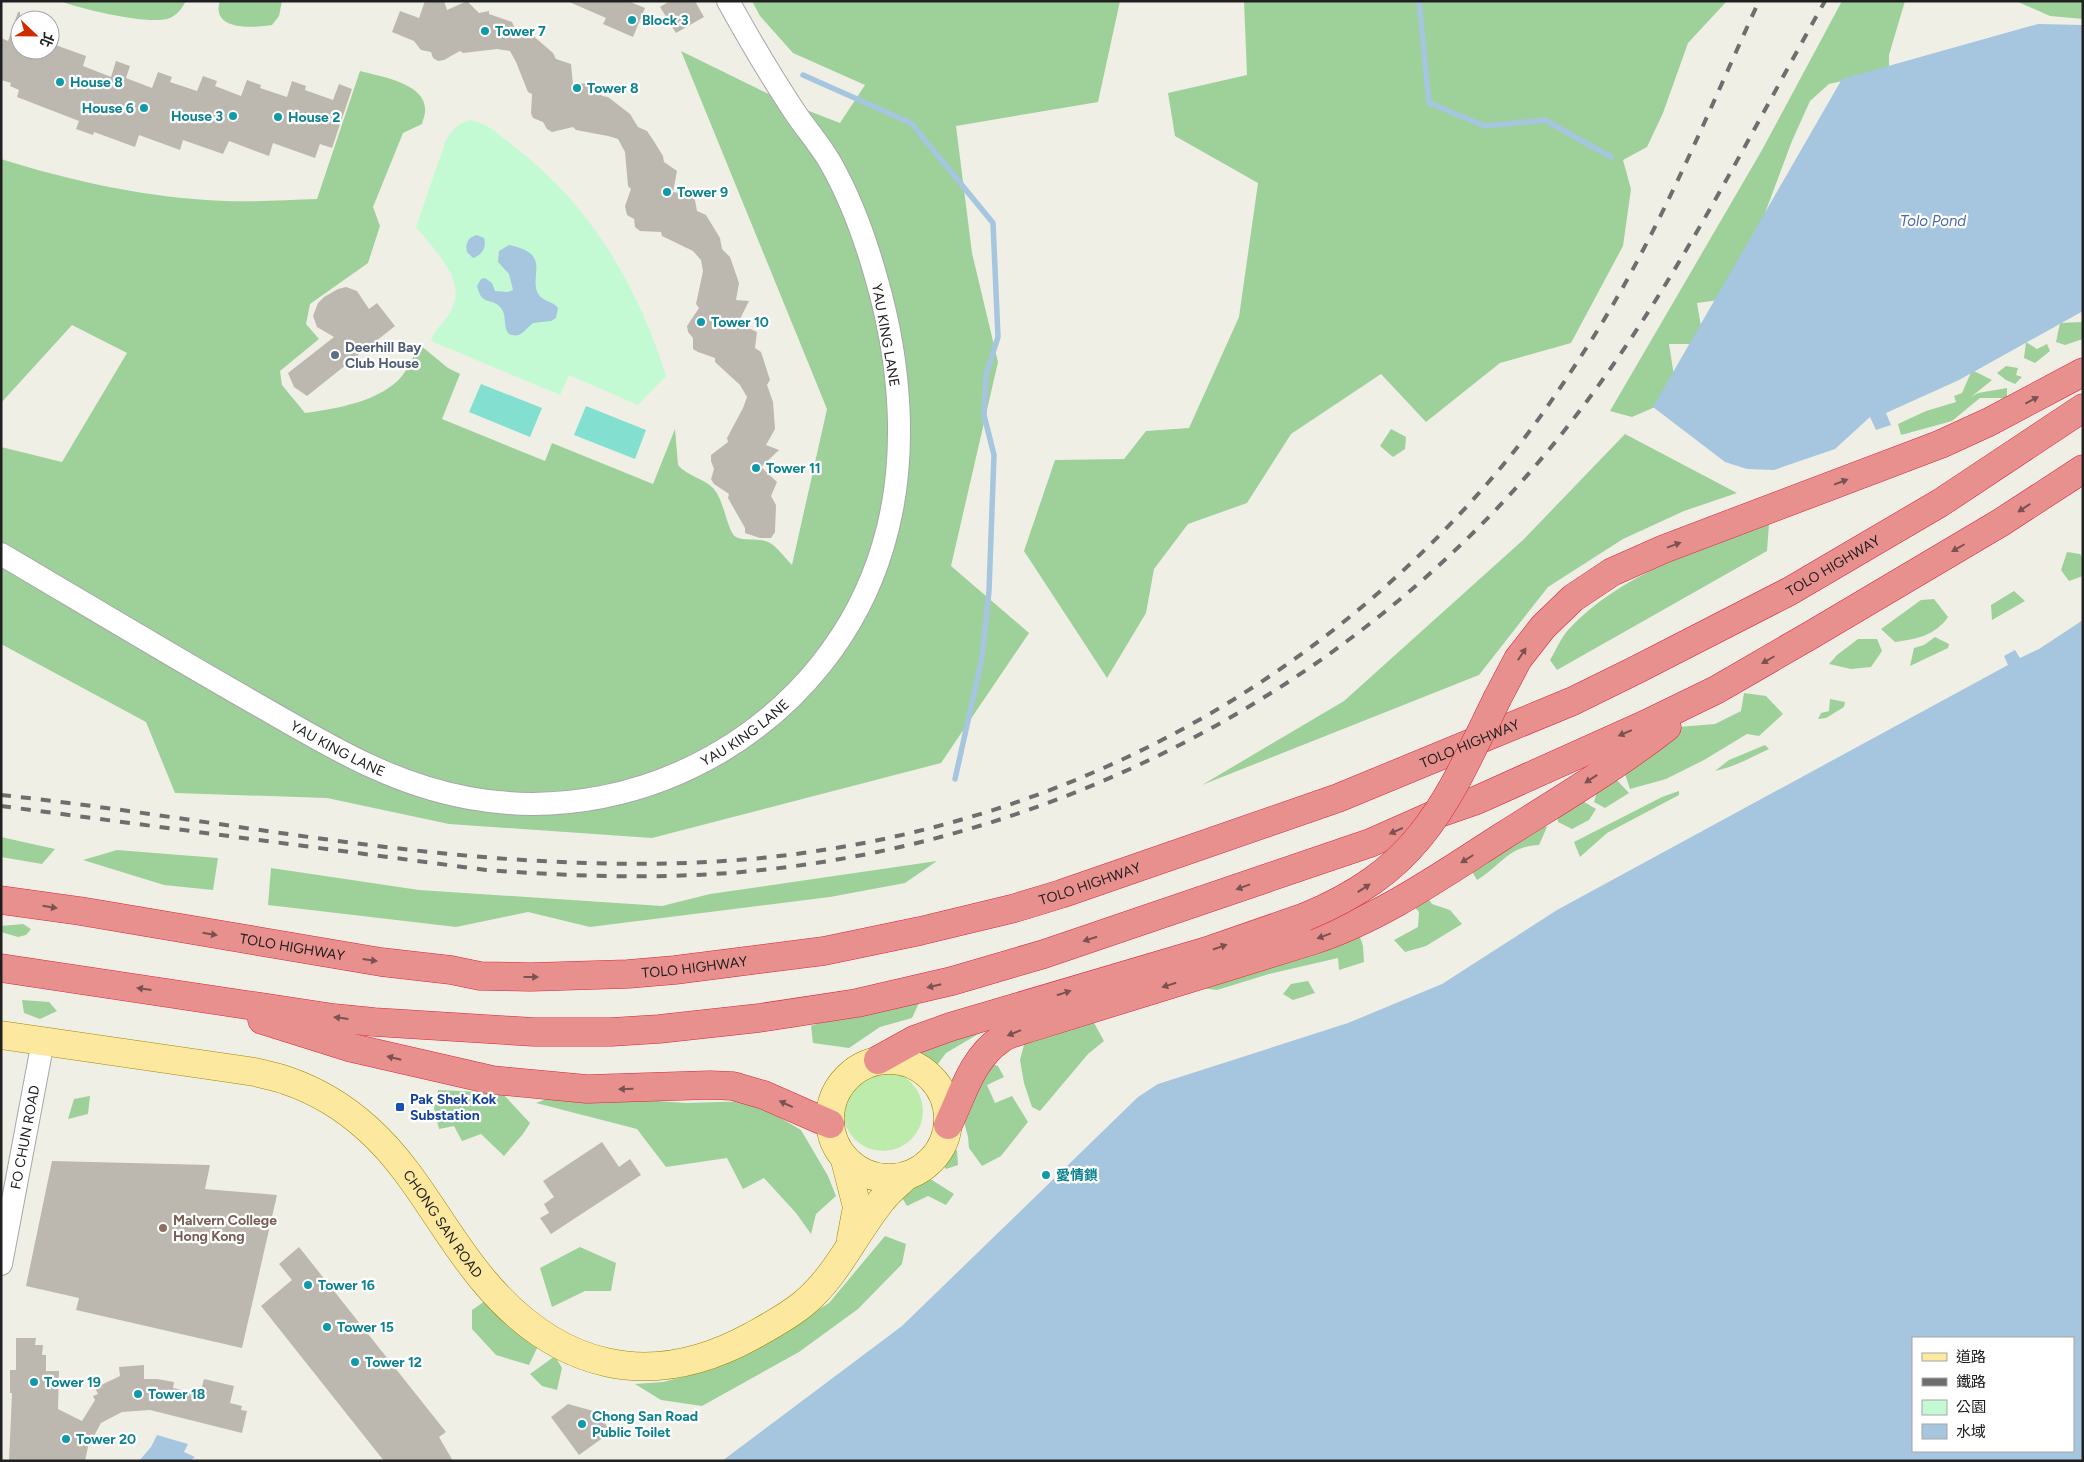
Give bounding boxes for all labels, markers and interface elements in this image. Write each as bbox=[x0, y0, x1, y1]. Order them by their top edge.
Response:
north arrow bbox=[10, 10, 60, 60]
place label: Block 3 bbox=[642, 12, 689, 29]
marker: Block 3 bbox=[626, 14, 638, 26]
place label: Tower 7 bbox=[495, 23, 546, 40]
marker: Tower 7 bbox=[479, 25, 491, 37]
text: 北 bbox=[36, 30, 57, 49]
place label: House 8 bbox=[70, 74, 123, 91]
marker: House 8 bbox=[54, 76, 66, 88]
place label: Tower 8 bbox=[587, 80, 639, 97]
marker: Tower 8 bbox=[571, 82, 583, 94]
place label: House 6 bbox=[82, 100, 134, 117]
marker: House 6 bbox=[138, 102, 150, 114]
place label: House 3 bbox=[171, 108, 223, 125]
place label: House 2 bbox=[288, 109, 340, 126]
marker: House 3 bbox=[227, 110, 239, 122]
marker: House 2 bbox=[272, 111, 284, 123]
place label: Tower 9 bbox=[677, 184, 728, 201]
marker: Tower 9 bbox=[661, 186, 673, 198]
water label: Tolo Pond bbox=[1900, 212, 1966, 230]
street label: YAU KING LANE bbox=[868, 282, 903, 388]
place label: Tower 10 bbox=[711, 314, 769, 331]
marker: Tower 10 bbox=[695, 316, 707, 328]
place label: Deerhill Bay Club House bbox=[345, 339, 422, 372]
marker: Deerhill Bay Club House bbox=[329, 349, 341, 361]
one-way arrow bbox=[2025, 395, 2039, 404]
place label: Tower 11 bbox=[766, 460, 821, 477]
marker: Tower 11 bbox=[750, 462, 762, 474]
one-way arrow bbox=[1834, 478, 1848, 486]
one-way arrow bbox=[2017, 503, 2030, 513]
street label: TOLO HIGHWAY bbox=[1783, 532, 1884, 600]
one-way arrow bbox=[1666, 541, 1681, 548]
one-way arrow bbox=[1951, 544, 1966, 552]
one-way arrow bbox=[1517, 648, 1527, 661]
one-way arrow bbox=[1762, 655, 1775, 664]
street label: YAU KING LANE bbox=[698, 696, 793, 770]
street label: TOLO HIGHWAY bbox=[1417, 716, 1523, 772]
street label: YAU KING LANE bbox=[287, 717, 388, 780]
one-way arrow bbox=[1618, 730, 1632, 738]
one-way arrow bbox=[1585, 775, 1598, 784]
one-way arrow bbox=[1389, 828, 1403, 836]
one-way arrow bbox=[1460, 855, 1473, 864]
street label: TOLO HIGHWAY bbox=[1037, 859, 1144, 909]
one-way arrow bbox=[1235, 883, 1250, 891]
one-way arrow bbox=[1357, 883, 1371, 893]
one-way arrow bbox=[42, 903, 58, 911]
street label: TOLO HIGHWAY bbox=[238, 930, 346, 965]
one-way arrow bbox=[202, 931, 218, 939]
one-way arrow bbox=[1316, 933, 1331, 941]
one-way arrow bbox=[1082, 936, 1097, 944]
one-way arrow bbox=[1212, 943, 1227, 950]
street label: TOLO HIGHWAY bbox=[641, 953, 749, 982]
one-way arrow bbox=[362, 957, 378, 965]
one-way arrow bbox=[524, 973, 540, 981]
one-way arrow bbox=[925, 982, 941, 990]
one-way arrow bbox=[1162, 982, 1177, 989]
one-way arrow bbox=[136, 985, 152, 993]
one-way arrow bbox=[1056, 989, 1071, 997]
one-way arrow bbox=[333, 1014, 349, 1022]
one-way arrow bbox=[1006, 1029, 1021, 1037]
one-way arrow bbox=[386, 1054, 401, 1062]
street label: FO CHUN ROAD bbox=[7, 1084, 43, 1191]
one-way arrow bbox=[618, 1085, 634, 1093]
place label: Pak Shek Kok Substation bbox=[410, 1091, 497, 1124]
one-way arrow bbox=[779, 1100, 793, 1108]
marker: Pak Shek Kok Substation bbox=[394, 1101, 406, 1113]
street label: CHONG SAN ROAD bbox=[399, 1167, 486, 1282]
place label: 愛情鎖 bbox=[1056, 1167, 1098, 1184]
marker: 愛情鎖 bbox=[1040, 1169, 1052, 1181]
place label: Malvern College Hong Kong bbox=[173, 1212, 277, 1245]
marker: Malvern College Hong Kong bbox=[157, 1222, 169, 1234]
place label: Tower 16 bbox=[318, 1277, 375, 1294]
marker: Tower 16 bbox=[302, 1279, 314, 1291]
place label: Tower 15 bbox=[337, 1319, 394, 1336]
marker: Tower 15 bbox=[321, 1321, 333, 1333]
legend bbox=[1912, 1337, 2074, 1452]
text: 道路 bbox=[1956, 1348, 1986, 1366]
place label: Tower 12 bbox=[365, 1354, 422, 1371]
marker: Tower 12 bbox=[349, 1356, 361, 1368]
text: 鐵路 bbox=[1956, 1373, 1986, 1391]
place label: Tower 19 bbox=[44, 1374, 101, 1391]
marker: Tower 19 bbox=[28, 1376, 40, 1388]
place label: Tower 18 bbox=[148, 1386, 205, 1403]
marker: Tower 18 bbox=[132, 1388, 144, 1400]
text: 公園 bbox=[1956, 1398, 1986, 1416]
place label: Chong San Road Public Toilet bbox=[592, 1408, 698, 1441]
marker: Chong San Road Public Toilet bbox=[576, 1418, 588, 1430]
text: 水域 bbox=[1956, 1423, 1986, 1441]
place label: Tower 20 bbox=[76, 1431, 136, 1448]
marker: Tower 20 bbox=[60, 1433, 72, 1445]

